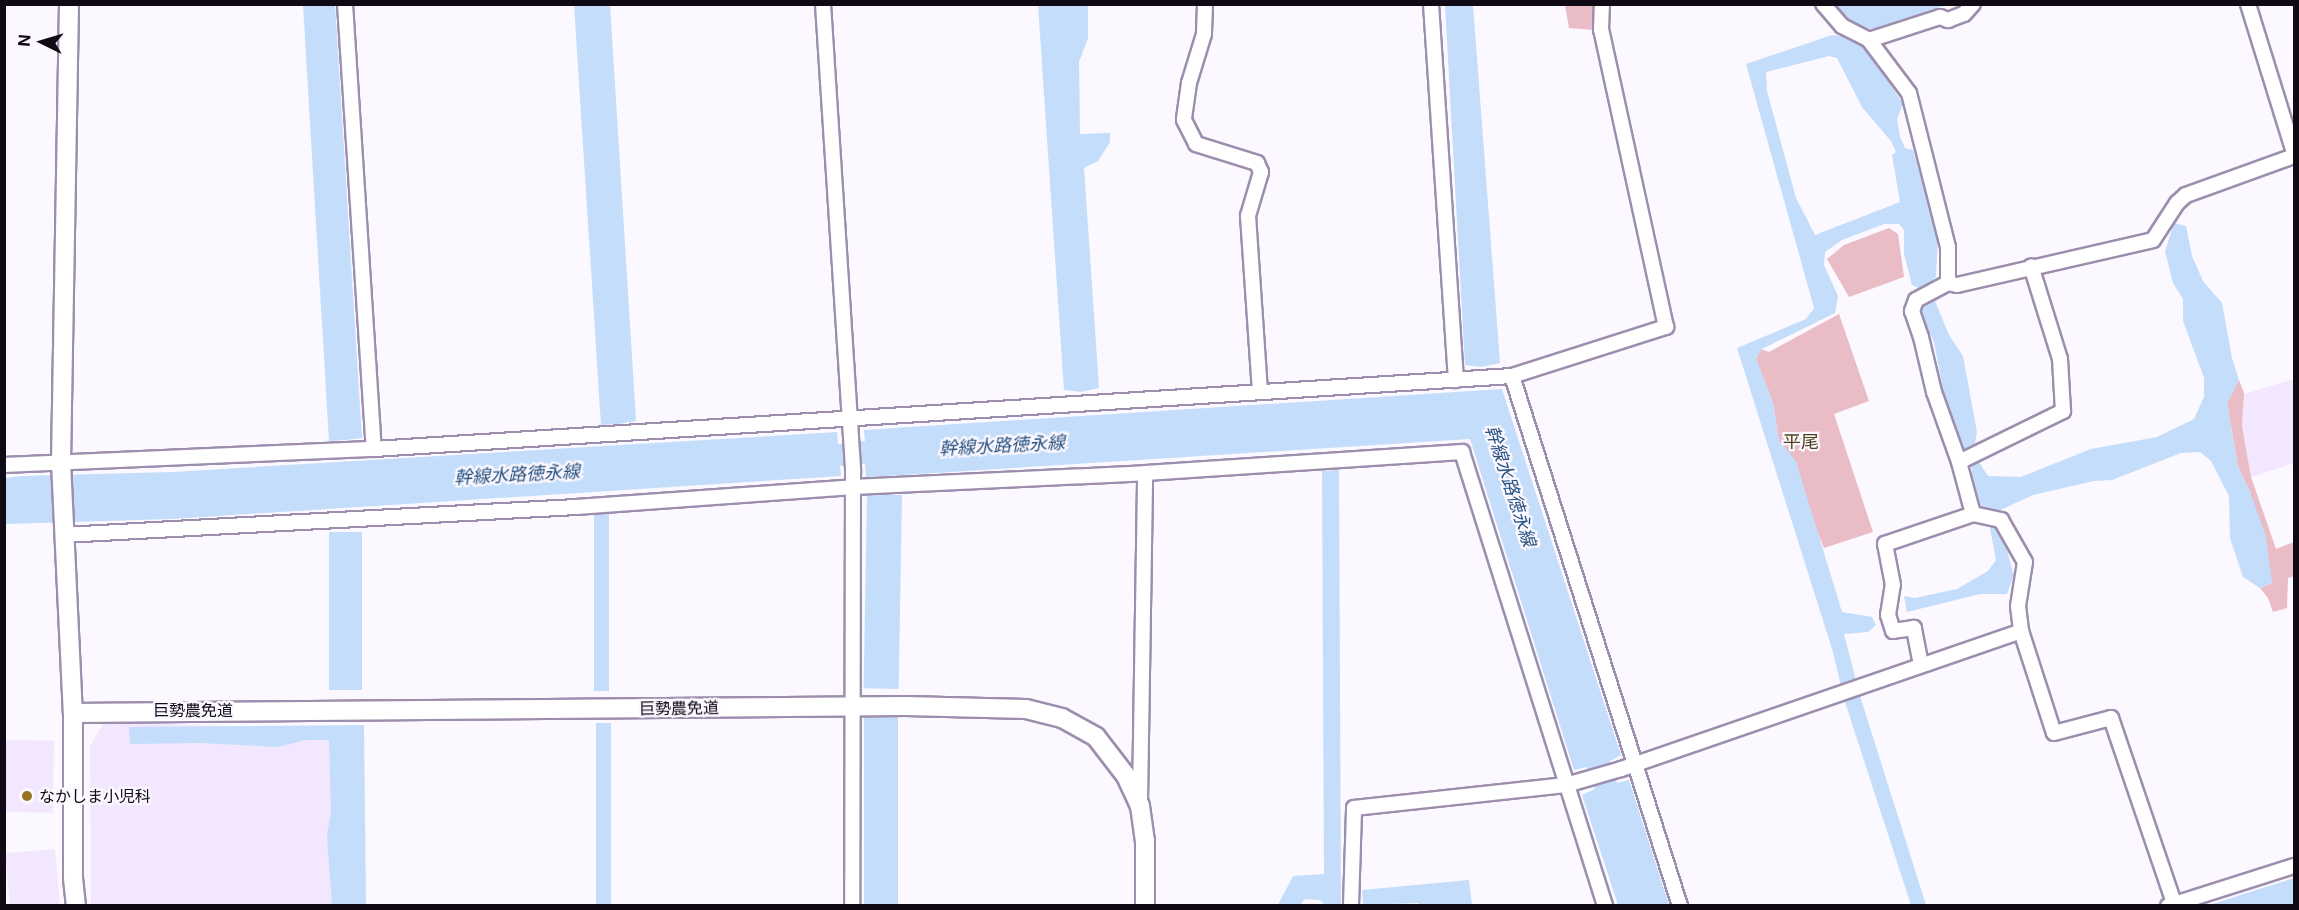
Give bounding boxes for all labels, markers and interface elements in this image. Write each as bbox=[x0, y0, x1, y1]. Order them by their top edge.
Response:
north arrow bbox=[12, 12, 72, 72]
text: N bbox=[14, 33, 35, 47]
water label: 幹線水路徳永線 bbox=[1480, 423, 1540, 549]
district label: 平尾 bbox=[1783, 431, 1819, 453]
water label: 幹線水路徳永線 bbox=[939, 432, 1065, 460]
water label: 幹線水路徳永線 bbox=[454, 461, 580, 489]
street label: 巨勢農免道 bbox=[639, 698, 719, 718]
street label: 巨勢農免道 bbox=[153, 700, 233, 720]
place label: なかしま小児科 bbox=[39, 786, 151, 806]
marker: なかしま小児科 bbox=[20, 789, 34, 803]

